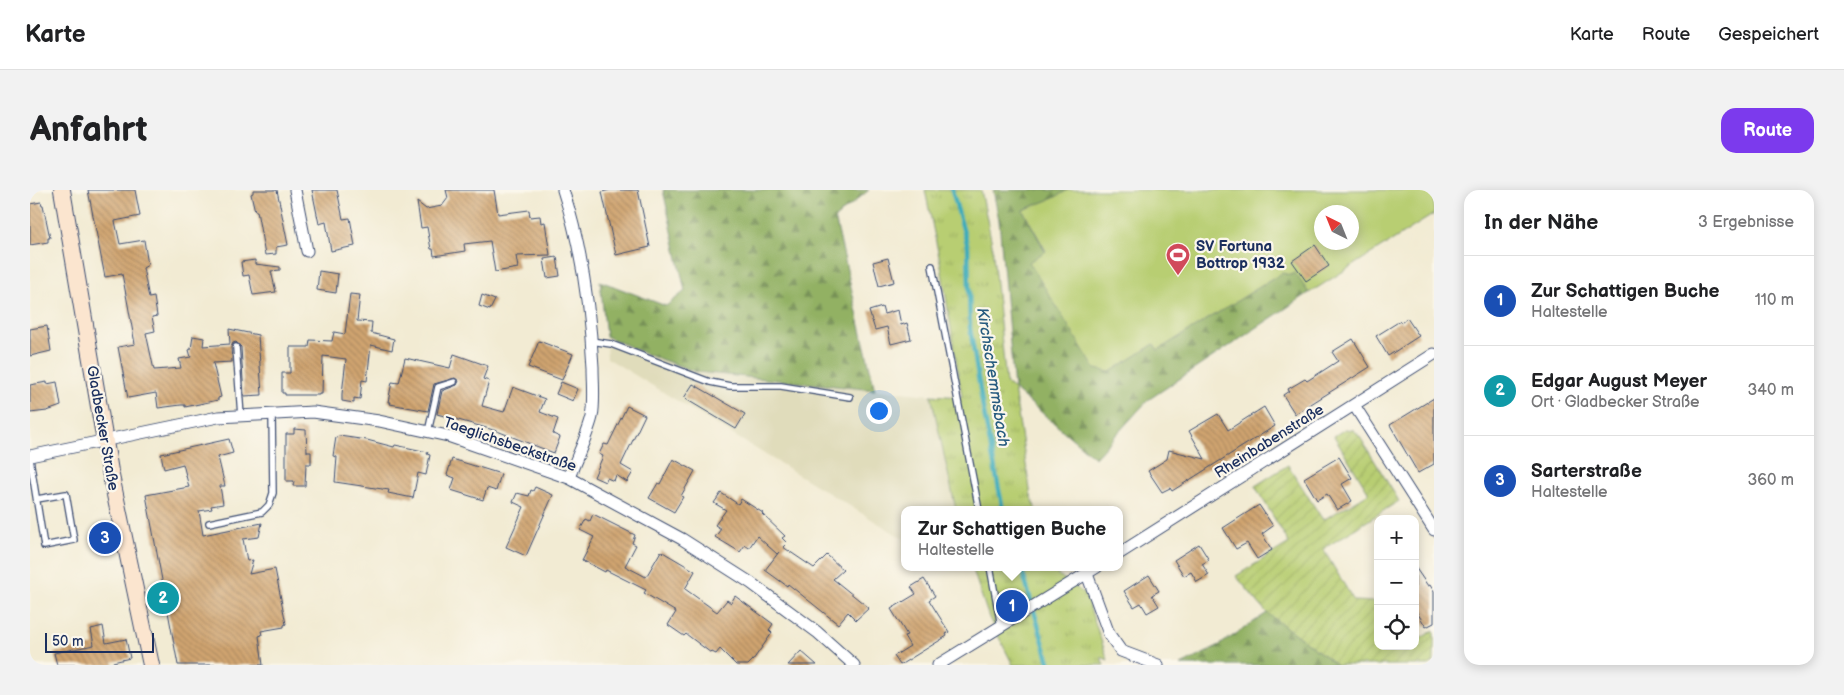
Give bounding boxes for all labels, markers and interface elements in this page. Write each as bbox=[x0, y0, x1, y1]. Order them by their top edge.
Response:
text: Karte bbox=[25, 20, 86, 49]
text: Karte bbox=[1570, 24, 1614, 45]
text: Route bbox=[1642, 24, 1690, 45]
text: Gespeichert bbox=[1718, 24, 1819, 45]
button: Route bbox=[1721, 108, 1814, 153]
text: Anfahrt bbox=[30, 109, 148, 152]
north arrow bbox=[1314, 205, 1359, 250]
text: In der Nähe bbox=[1484, 210, 1598, 235]
text: 3 Ergebnisse bbox=[1698, 213, 1794, 232]
place label: SV Fortuna Bottrop 1932 bbox=[1196, 237, 1285, 273]
sports icon: SV Fortuna Bottrop 1932 bbox=[1165, 242, 1191, 276]
text: Zur Schattigen Buche bbox=[1531, 280, 1720, 303]
text: 1 bbox=[1497, 291, 1503, 310]
text: 110 m bbox=[1755, 291, 1794, 310]
text: Haltestelle bbox=[1531, 303, 1608, 322]
water label: Kirchschemmsbach bbox=[972, 306, 1013, 448]
street label: Gladbecker Straße bbox=[82, 364, 123, 492]
text: Edgar August Meyer bbox=[1531, 370, 1707, 393]
text: 2 bbox=[1495, 381, 1505, 400]
text: 340 m bbox=[1747, 381, 1794, 400]
text: Ort · Gladbecker Straße bbox=[1531, 393, 1700, 412]
your location bbox=[866, 398, 892, 424]
street label: Rheinbabenstraße bbox=[1211, 400, 1328, 483]
street label: Taeglichsbeckstraße bbox=[441, 413, 579, 476]
text: Sarterstraße bbox=[1531, 460, 1642, 483]
text: 3 bbox=[1495, 471, 1505, 490]
text: 360 m bbox=[1747, 471, 1794, 490]
text: Haltestelle bbox=[1531, 483, 1608, 502]
popup bbox=[901, 506, 1123, 571]
map controls bbox=[1374, 515, 1419, 650]
button: + bbox=[1374, 515, 1419, 560]
text: Zur Schattigen Buche bbox=[918, 518, 1106, 541]
pin: 3 bbox=[89, 519, 121, 557]
text: Haltestelle bbox=[918, 541, 994, 560]
button: − bbox=[1374, 560, 1419, 605]
pin: 2 bbox=[147, 579, 179, 617]
pin: 1 bbox=[996, 587, 1028, 625]
button: locate bbox=[1374, 605, 1419, 650]
scale bar bbox=[45, 630, 154, 653]
text: 50 m bbox=[52, 633, 84, 650]

